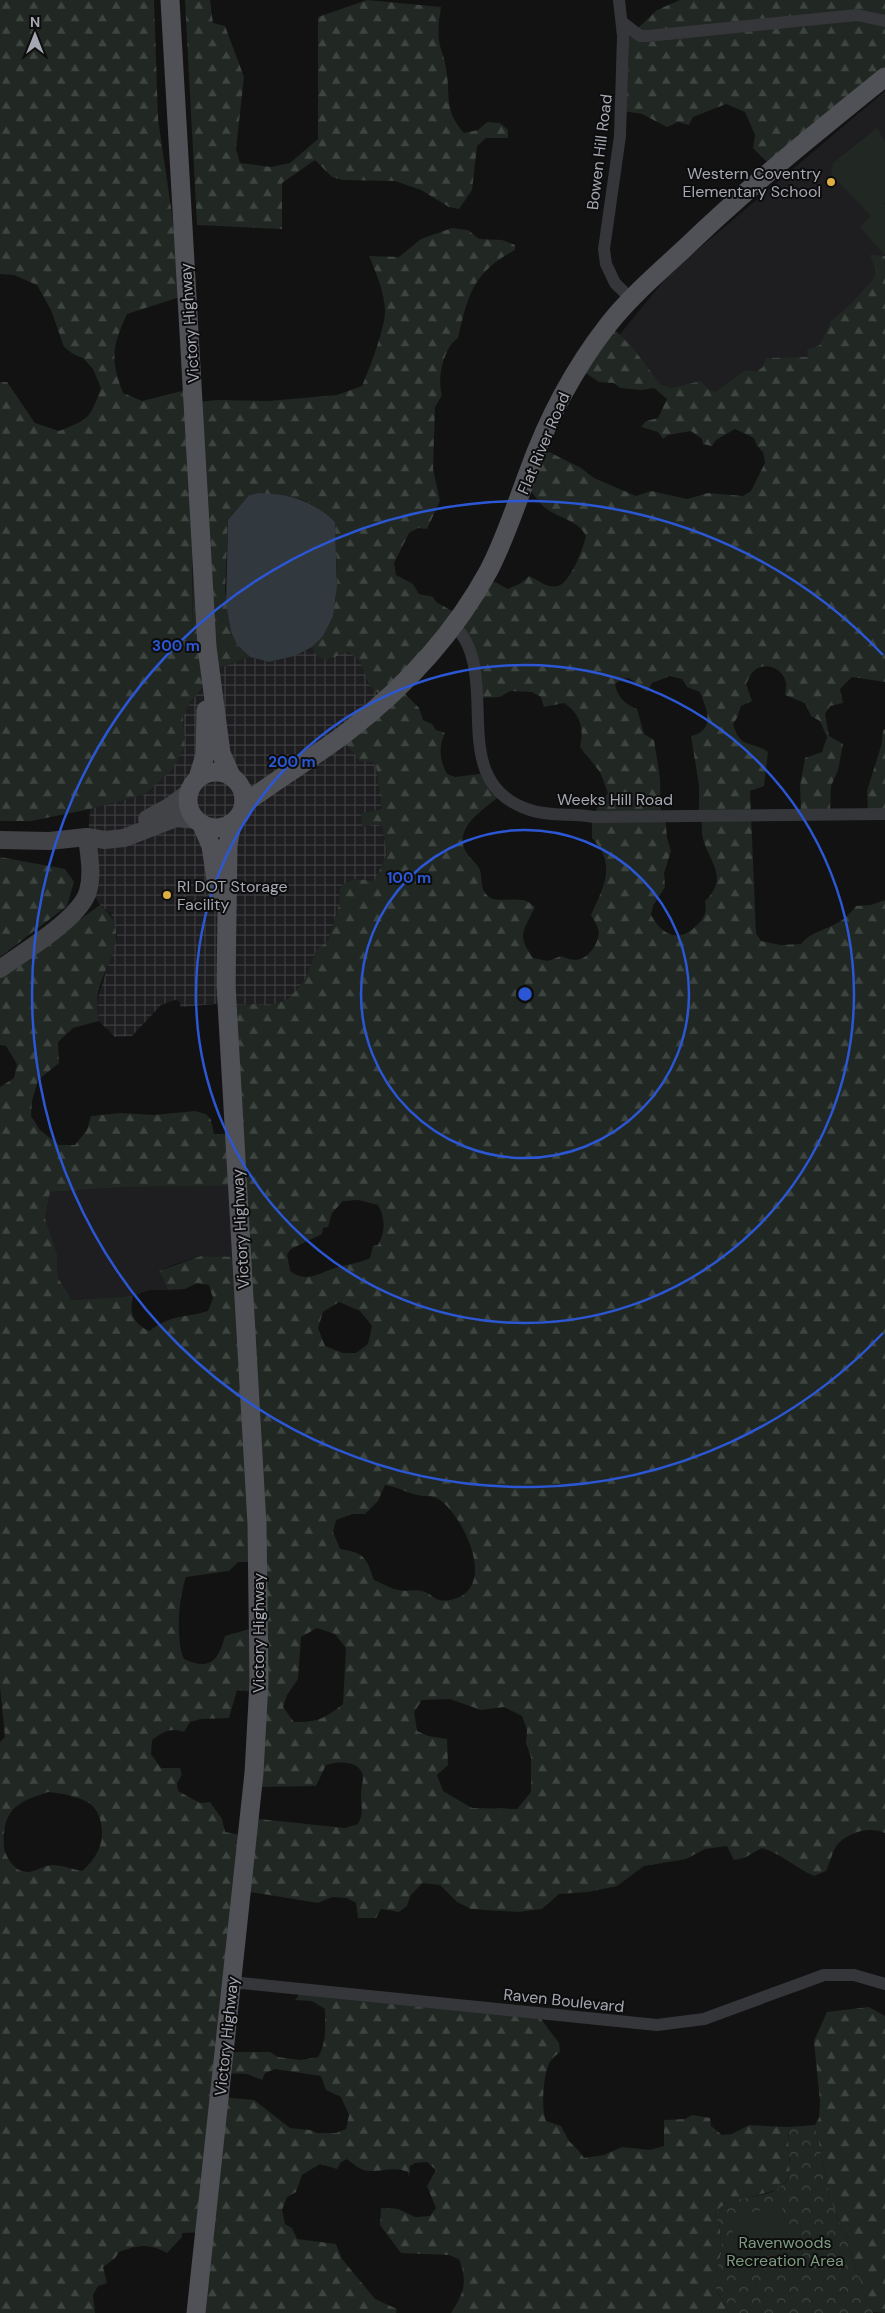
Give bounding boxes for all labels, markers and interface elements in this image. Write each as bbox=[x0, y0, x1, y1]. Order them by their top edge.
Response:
north arrow bbox=[10, 10, 60, 60]
text: N bbox=[30, 13, 40, 31]
street label: Bowen Hill Road bbox=[582, 93, 617, 211]
place label: Western Coventry Elementary School bbox=[683, 163, 821, 202]
marker: Western Coventry Elementary School bbox=[825, 176, 837, 188]
street label: Victory Highway bbox=[175, 262, 204, 384]
street label: Flat River Road bbox=[512, 389, 574, 497]
text: 300 m bbox=[152, 636, 200, 656]
text: 200 m bbox=[268, 752, 316, 772]
street label: Weeks Hill Road bbox=[557, 789, 673, 810]
text: 100 m bbox=[387, 868, 431, 888]
place label: RI DOT Storage Facility bbox=[177, 876, 288, 915]
marker: RI DOT Storage Facility bbox=[161, 889, 173, 901]
centre of rings bbox=[516, 985, 534, 1003]
street label: Victory Highway bbox=[227, 1168, 254, 1290]
street label: Victory Highway bbox=[248, 1573, 269, 1693]
street label: Victory Highway bbox=[210, 1975, 243, 2097]
street label: Raven Boulevard bbox=[503, 1984, 625, 2017]
park label: Ravenwoods Recreation Area bbox=[726, 2232, 844, 2271]

